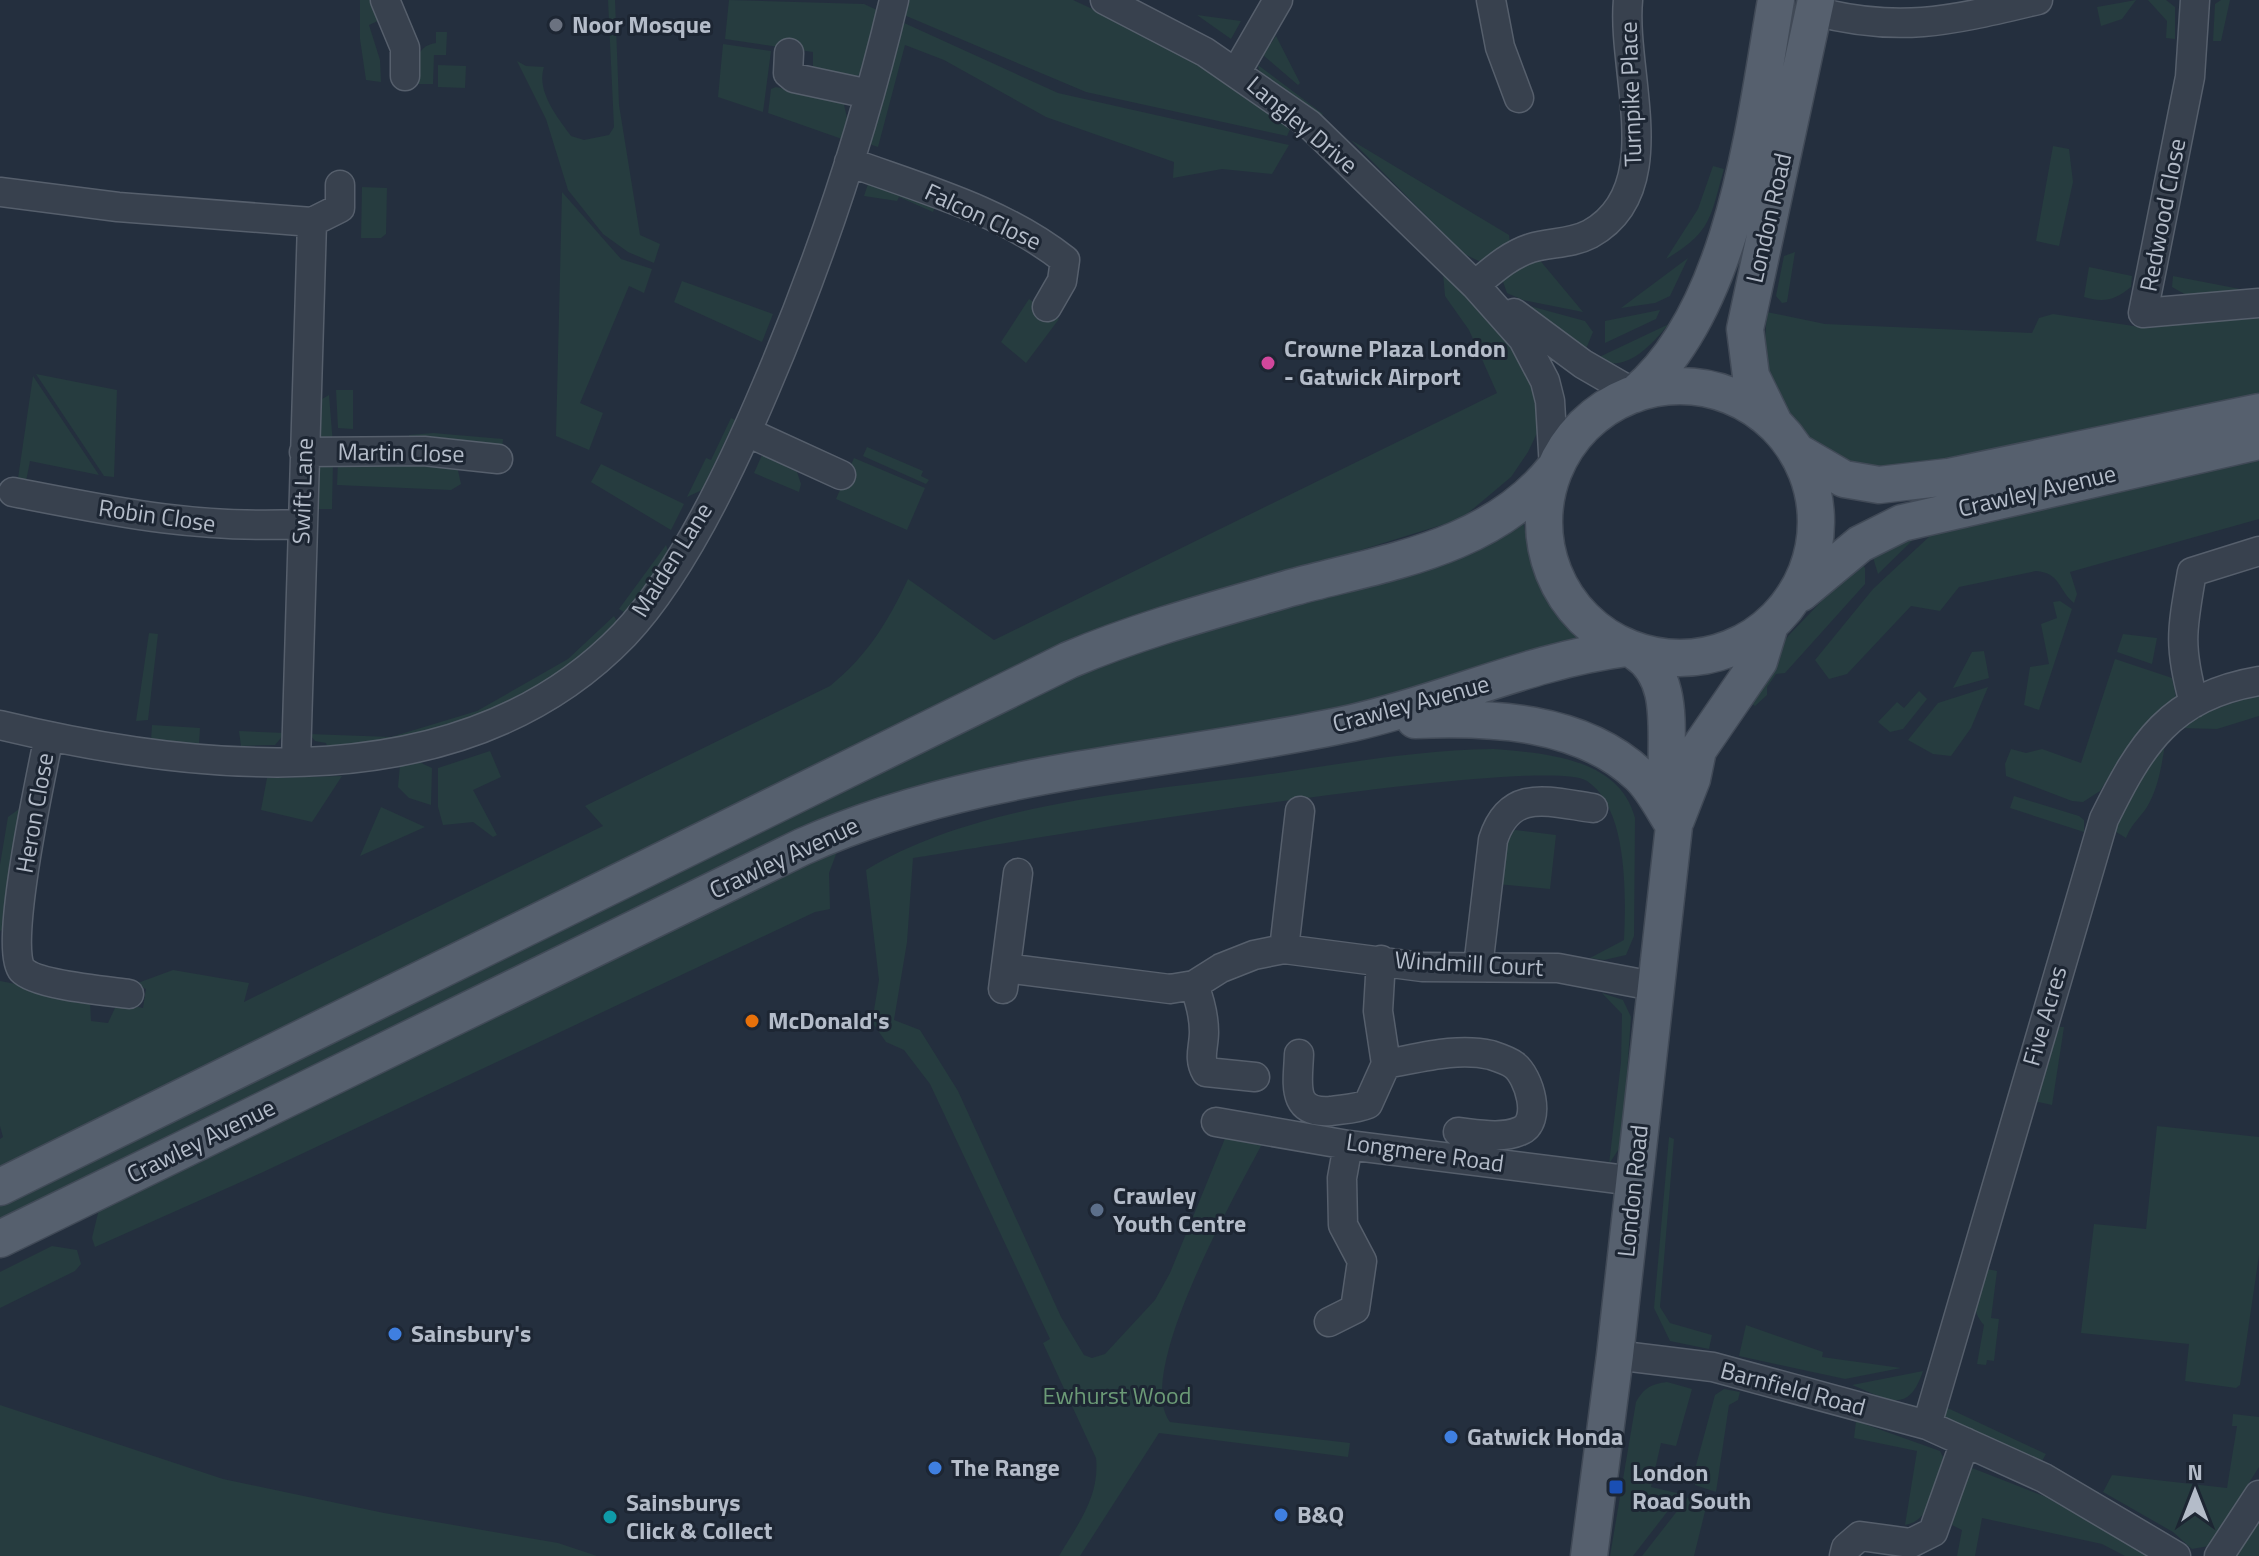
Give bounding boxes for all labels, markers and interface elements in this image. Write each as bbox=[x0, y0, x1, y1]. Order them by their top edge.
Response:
place label: Noor Mosque bbox=[572, 6, 711, 42]
marker: Noor Mosque bbox=[547, 16, 565, 34]
street label: Turnpike Place bbox=[1609, 21, 1651, 167]
street label: Langley Drive bbox=[1239, 67, 1366, 182]
street label: Redwood Close bbox=[2130, 135, 2195, 295]
street label: London Road bbox=[1736, 149, 1800, 286]
street label: Falcon Close bbox=[919, 173, 1048, 259]
place label: Crowne Plaza London - Gatwick Airport bbox=[1284, 330, 1506, 394]
marker: Crowne Plaza London - Gatwick Airport bbox=[1259, 354, 1277, 372]
street label: Martin Close bbox=[337, 433, 465, 471]
street label: Swift Lane bbox=[282, 437, 322, 545]
street label: Crawley Avenue bbox=[1954, 454, 2119, 526]
street label: Robin Close bbox=[96, 489, 218, 541]
street label: Maiden Lane bbox=[622, 495, 721, 624]
street label: Crawley Avenue bbox=[1328, 665, 1493, 741]
street label: Heron Close bbox=[6, 750, 62, 876]
street label: Crawley Avenue bbox=[703, 807, 864, 907]
street label: Windmill Court bbox=[1394, 941, 1545, 985]
street label: Five Acres bbox=[2013, 961, 2075, 1070]
place label: McDonald's bbox=[768, 1002, 890, 1038]
marker: McDonald's bbox=[743, 1012, 761, 1030]
street label: Crawley Avenue bbox=[120, 1089, 281, 1192]
street label: Longmere Road bbox=[1344, 1123, 1506, 1181]
street label: London Road bbox=[1607, 1123, 1657, 1259]
place label: Crawley Youth Centre bbox=[1113, 1177, 1246, 1241]
marker: Crawley Youth Centre bbox=[1088, 1201, 1106, 1219]
place label: Sainsbury's bbox=[411, 1315, 531, 1351]
marker: Sainsbury's bbox=[386, 1325, 404, 1343]
street label: Barnfield Road bbox=[1717, 1351, 1870, 1425]
park label: Ewhurst Wood bbox=[1043, 1377, 1191, 1413]
place label: Gatwick Honda bbox=[1467, 1418, 1623, 1454]
marker: Gatwick Honda bbox=[1442, 1428, 1460, 1446]
place label: The Range bbox=[951, 1449, 1060, 1485]
north arrow bbox=[2155, 1452, 2235, 1532]
place label: London Road South bbox=[1632, 1454, 1751, 1518]
text: N bbox=[2187, 1455, 2203, 1489]
marker: The Range bbox=[926, 1459, 944, 1477]
marker: London Road South bbox=[1607, 1478, 1625, 1496]
place label: Sainsburys Click & Collect bbox=[626, 1484, 773, 1548]
place label: B&Q bbox=[1297, 1496, 1344, 1532]
marker: B&Q bbox=[1272, 1506, 1290, 1524]
marker: Sainsburys Click & Collect bbox=[601, 1508, 619, 1526]

